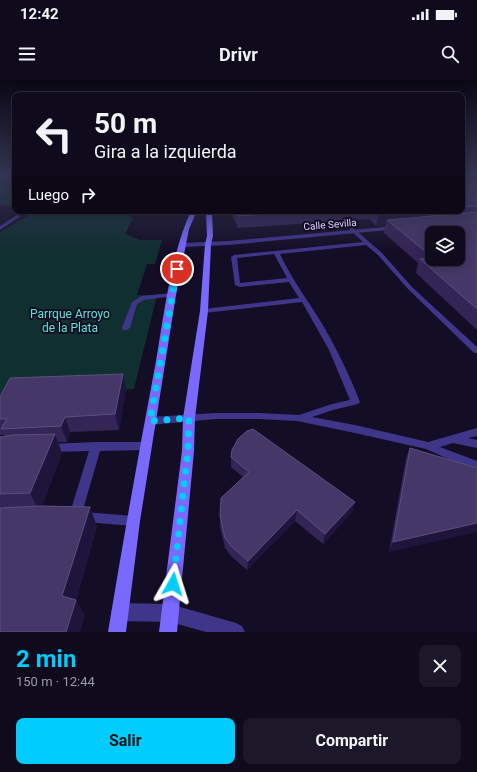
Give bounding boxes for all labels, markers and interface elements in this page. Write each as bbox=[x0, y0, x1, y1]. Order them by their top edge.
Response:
text: 12:42 bbox=[20, 5, 59, 23]
icon: menu bbox=[16, 43, 38, 65]
icon: search bbox=[439, 43, 461, 65]
text: Drivr bbox=[219, 44, 258, 65]
text: 50 m bbox=[94, 107, 157, 140]
icon: left bbox=[28, 108, 80, 160]
text: Gira a la izquierda bbox=[94, 141, 237, 162]
icon: right bbox=[77, 184, 99, 206]
text: Luego bbox=[28, 186, 69, 204]
street label: Calle Sevilla bbox=[303, 217, 357, 232]
map controls bbox=[425, 226, 465, 266]
button: layers bbox=[425, 226, 465, 266]
pin bbox=[160, 252, 194, 286]
icon: arrive bbox=[166, 258, 188, 280]
park label: Parrque Arroyo de la Plata bbox=[30, 307, 110, 335]
position arrow bbox=[152, 563, 194, 605]
text: 2 min bbox=[16, 645, 76, 673]
button: close bbox=[419, 645, 461, 687]
text: 150 m · 12:44 bbox=[16, 674, 95, 689]
button: Salir bbox=[16, 718, 235, 764]
button: Compartir bbox=[243, 718, 461, 764]

